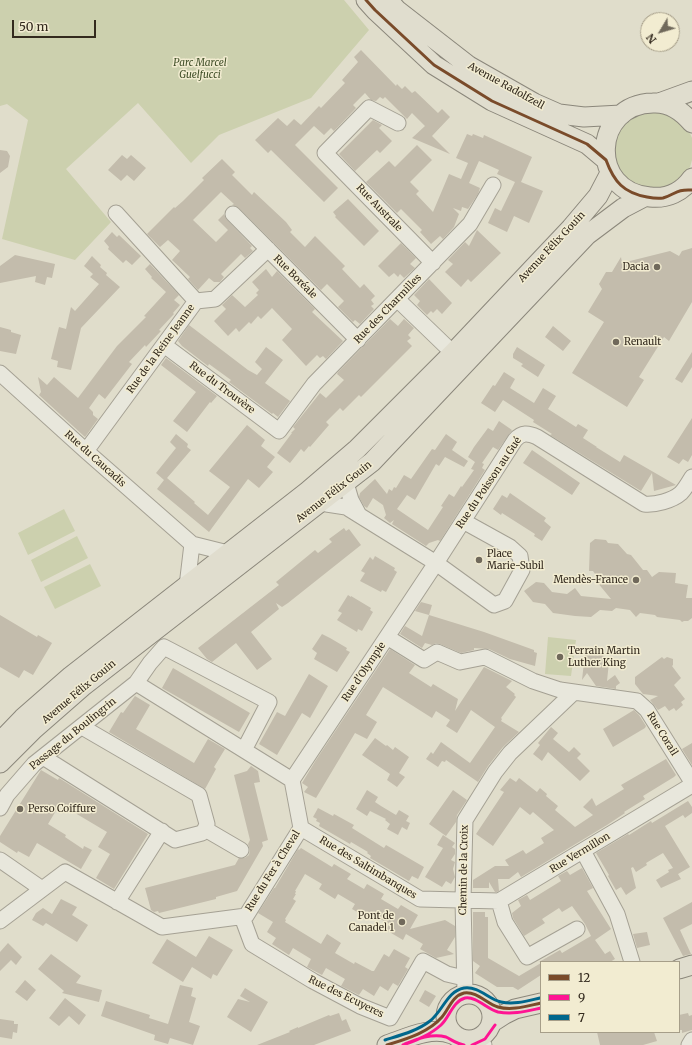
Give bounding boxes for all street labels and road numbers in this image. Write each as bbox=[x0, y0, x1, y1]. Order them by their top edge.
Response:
street label: Avenue Radolfzell bbox=[466, 60, 546, 112]
street label: Rue Australe bbox=[354, 182, 404, 234]
street label: Avenue Félix Gouin bbox=[516, 209, 588, 285]
street label: Rue Boréale bbox=[271, 253, 319, 301]
street label: Rue des Charmilles bbox=[352, 272, 424, 346]
street label: Rue de la Reine Jeanne bbox=[125, 302, 197, 396]
street label: Rue du Trouvère bbox=[187, 360, 257, 416]
street label: Rue du Caucadis bbox=[62, 428, 128, 490]
street label: Rue du Poisson au Gué bbox=[454, 435, 524, 531]
street label: Avenue Félix Gouin bbox=[294, 459, 374, 525]
street label: Rue d'Olympie bbox=[340, 640, 388, 704]
street label: Avenue Félix Gouin bbox=[40, 658, 118, 726]
street label: Passage du Boulingrin bbox=[27, 695, 119, 773]
street label: Rue Corail bbox=[644, 710, 680, 758]
street label: Chemin de la Croix bbox=[457, 825, 471, 915]
street label: Rue du Fer à Cheval bbox=[243, 828, 303, 914]
street label: Rue Vermillon bbox=[548, 830, 612, 876]
street label: Rue des Saltimbanques bbox=[317, 834, 419, 902]
street label: Rue des Ecuyeres bbox=[306, 974, 386, 1020]

